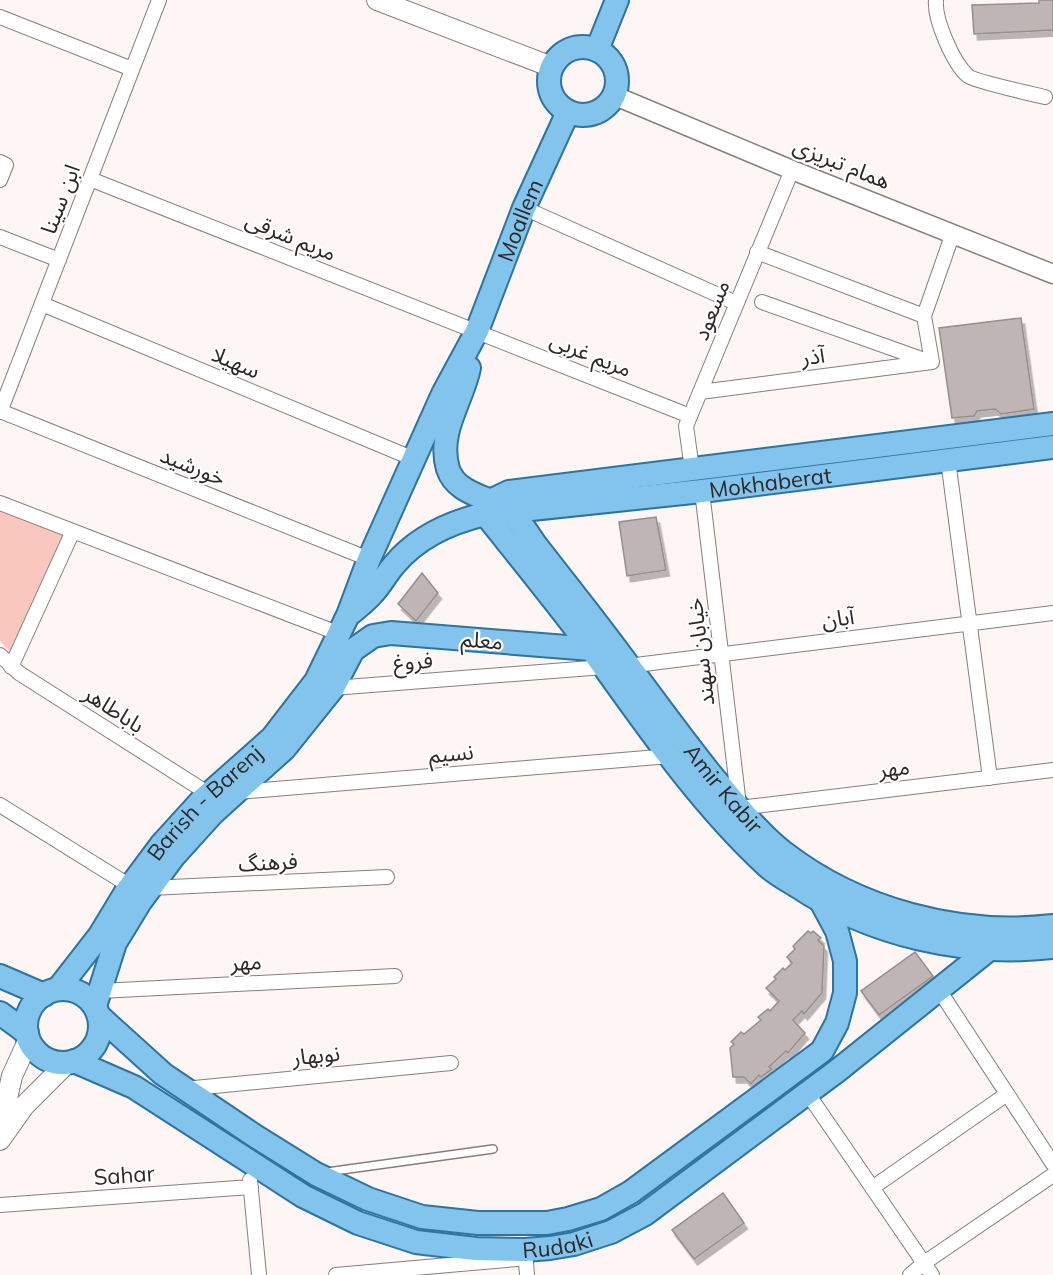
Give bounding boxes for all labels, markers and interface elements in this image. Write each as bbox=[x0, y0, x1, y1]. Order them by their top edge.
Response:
street label: همام تبریزی bbox=[788, 131, 895, 198]
street label: ابن سینا bbox=[34, 160, 86, 238]
street label: Moallem bbox=[491, 175, 549, 265]
street label: مریم شرقی bbox=[240, 205, 341, 270]
street label: مسعود bbox=[686, 276, 736, 344]
street label: مریم غربی bbox=[545, 325, 636, 386]
street label: سهیلا bbox=[208, 339, 264, 385]
street label: آذر bbox=[799, 340, 828, 371]
street label: خورشید bbox=[156, 440, 230, 492]
street label: Mokhaberat bbox=[708, 461, 833, 504]
street label: خیابان سهند bbox=[679, 596, 720, 707]
street label: آبان bbox=[820, 602, 857, 634]
street label: معلم bbox=[460, 624, 504, 659]
street label: فروغ bbox=[392, 646, 434, 679]
street label: باباطاهر bbox=[77, 678, 150, 739]
street label: نسیم bbox=[427, 737, 475, 772]
street label: Amir Kabir bbox=[678, 738, 769, 839]
street label: Barish - Barenj bbox=[141, 739, 268, 866]
street label: مهر bbox=[876, 752, 911, 784]
street label: فرهنگ bbox=[238, 846, 298, 878]
street label: مهر bbox=[229, 947, 262, 977]
street label: نوبهار bbox=[290, 1039, 341, 1072]
street label: Sahar bbox=[93, 1159, 155, 1191]
street label: Rudaki bbox=[521, 1225, 596, 1264]

